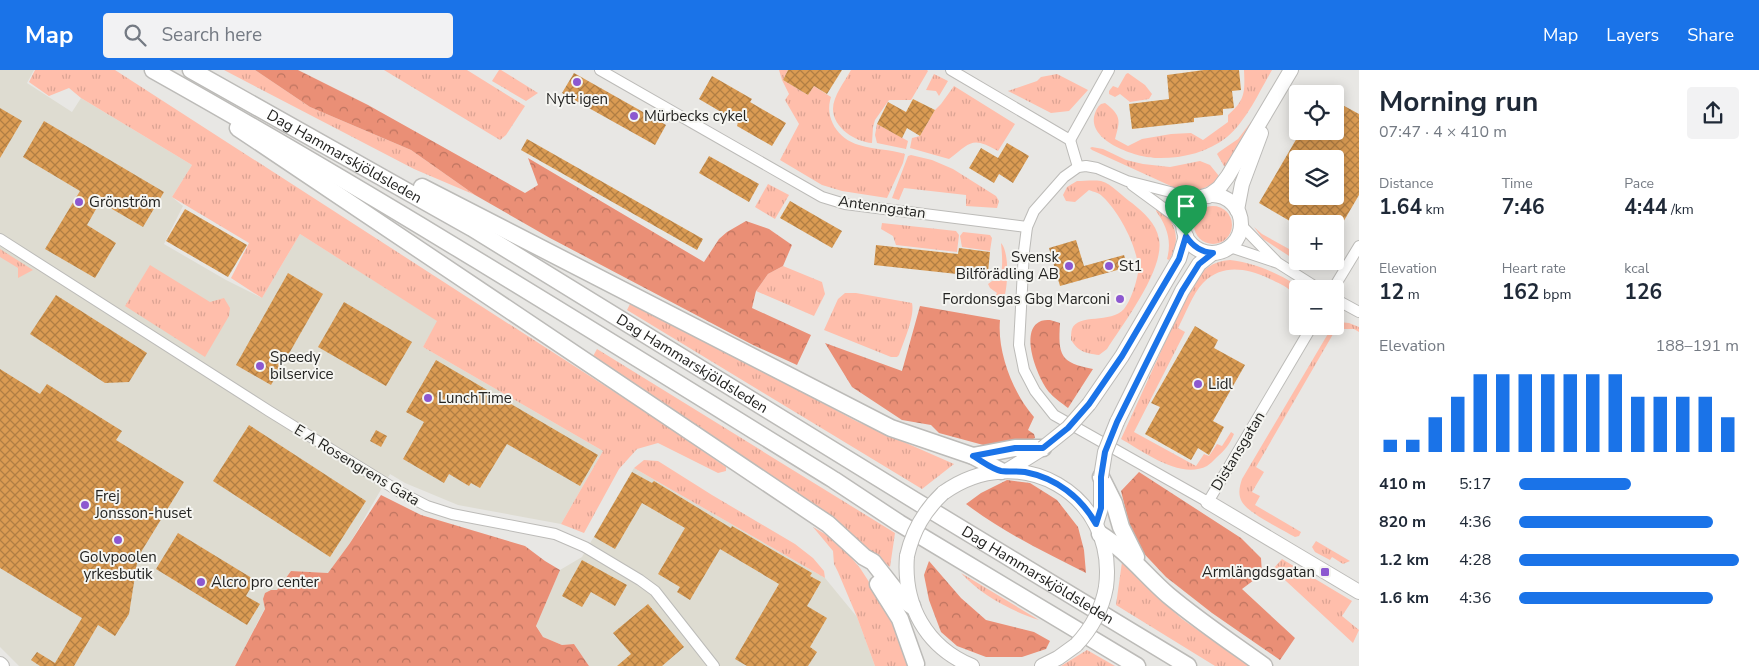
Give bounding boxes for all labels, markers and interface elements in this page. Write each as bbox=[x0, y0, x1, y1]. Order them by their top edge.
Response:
search box bbox=[103, 13, 453, 58]
text: Map bbox=[25, 19, 73, 51]
icon: search bbox=[121, 21, 149, 49]
text: Search here bbox=[161, 22, 262, 48]
text: Map bbox=[1543, 23, 1578, 47]
text: Layers bbox=[1606, 23, 1659, 47]
text: Share bbox=[1687, 23, 1734, 47]
marker: Nytt igen bbox=[571, 76, 583, 88]
text: Morning run bbox=[1379, 83, 1538, 121]
map controls bbox=[1289, 85, 1344, 335]
button: locate bbox=[1289, 85, 1344, 140]
button: share bbox=[1687, 87, 1739, 139]
place label: Nytt igen bbox=[546, 89, 608, 109]
street label: Dag Hammarskjöldsleden bbox=[263, 105, 425, 208]
place label: Mürbecks cykel bbox=[644, 106, 748, 126]
marker: Mürbecks cykel bbox=[628, 110, 640, 122]
text: 07:47 · 4 × 410 m bbox=[1379, 121, 1507, 143]
button: layers bbox=[1289, 150, 1344, 205]
text: Distance bbox=[1379, 174, 1433, 193]
text: Time bbox=[1502, 174, 1533, 193]
text: Pace bbox=[1624, 174, 1654, 193]
pin bbox=[1165, 185, 1207, 236]
street label: Antenngatan bbox=[837, 191, 927, 223]
place label: Grönström bbox=[89, 192, 161, 212]
icon: arrive bbox=[1172, 192, 1200, 220]
text: 1.64 bbox=[1379, 193, 1422, 221]
text: 7:46 bbox=[1502, 193, 1545, 221]
text: 4:44 bbox=[1624, 193, 1667, 221]
marker: Grönström bbox=[73, 196, 85, 208]
text: km bbox=[1422, 200, 1445, 219]
text: /km bbox=[1667, 200, 1694, 219]
button: + bbox=[1289, 215, 1344, 270]
place label: Svensk Bilförädling AB bbox=[956, 247, 1059, 284]
place label: St1 bbox=[1119, 256, 1142, 276]
text: Elevation bbox=[1379, 259, 1437, 278]
text: Heart rate bbox=[1502, 259, 1566, 278]
text: kcal bbox=[1624, 259, 1649, 278]
marker: Svensk Bilförädling AB bbox=[1063, 260, 1075, 272]
marker: St1 bbox=[1103, 260, 1115, 272]
text: 12 bbox=[1379, 278, 1404, 306]
text: 162 bbox=[1502, 278, 1539, 306]
text: 126 bbox=[1624, 278, 1662, 306]
button: − bbox=[1289, 280, 1344, 335]
text: m bbox=[1404, 285, 1420, 304]
text: bpm bbox=[1539, 285, 1571, 304]
place label: Fordonsgas Gbg Marconi bbox=[942, 289, 1110, 309]
marker: Fordonsgas Gbg Marconi bbox=[1114, 293, 1126, 305]
street label: Dag Hammarskjöldsleden bbox=[613, 309, 772, 418]
text: Elevation bbox=[1379, 335, 1445, 357]
text: 188–191 m bbox=[1656, 335, 1739, 357]
place label: Speedy bilservice bbox=[270, 347, 334, 384]
marker: Speedy bilservice bbox=[254, 360, 266, 372]
place label: Lidl bbox=[1208, 374, 1233, 394]
marker: Lidl bbox=[1192, 378, 1204, 390]
place label: LunchTime bbox=[438, 388, 512, 408]
marker: LunchTime bbox=[422, 392, 434, 404]
street label: Distansgatan bbox=[1206, 408, 1270, 494]
street label: E A Rosengrens Gata bbox=[291, 420, 423, 510]
text: 410 m bbox=[1379, 473, 1426, 495]
text: 5:17 bbox=[1459, 473, 1491, 495]
place label: Frej Jonsson-huset bbox=[94, 486, 192, 523]
marker: Frej Jonsson-huset bbox=[79, 499, 91, 511]
text: 820 m bbox=[1379, 511, 1426, 533]
text: 4:36 bbox=[1459, 511, 1491, 533]
street label: Dag Hammarskjöldsleden bbox=[958, 521, 1118, 629]
marker: Golvpoolen yrkesbutik bbox=[112, 534, 124, 546]
place label: Golvpoolen yrkesbutik bbox=[79, 547, 157, 584]
text: 1.2 km bbox=[1379, 549, 1429, 571]
text: 4:28 bbox=[1459, 549, 1491, 571]
place label: Armlängdsgatan bbox=[1202, 562, 1315, 582]
marker: Armlängdsgatan bbox=[1319, 566, 1331, 578]
place label: Alcro pro center bbox=[211, 572, 319, 592]
marker: Alcro pro center bbox=[195, 576, 207, 588]
text: 1.6 km bbox=[1379, 587, 1429, 609]
text: 4:36 bbox=[1459, 587, 1491, 609]

